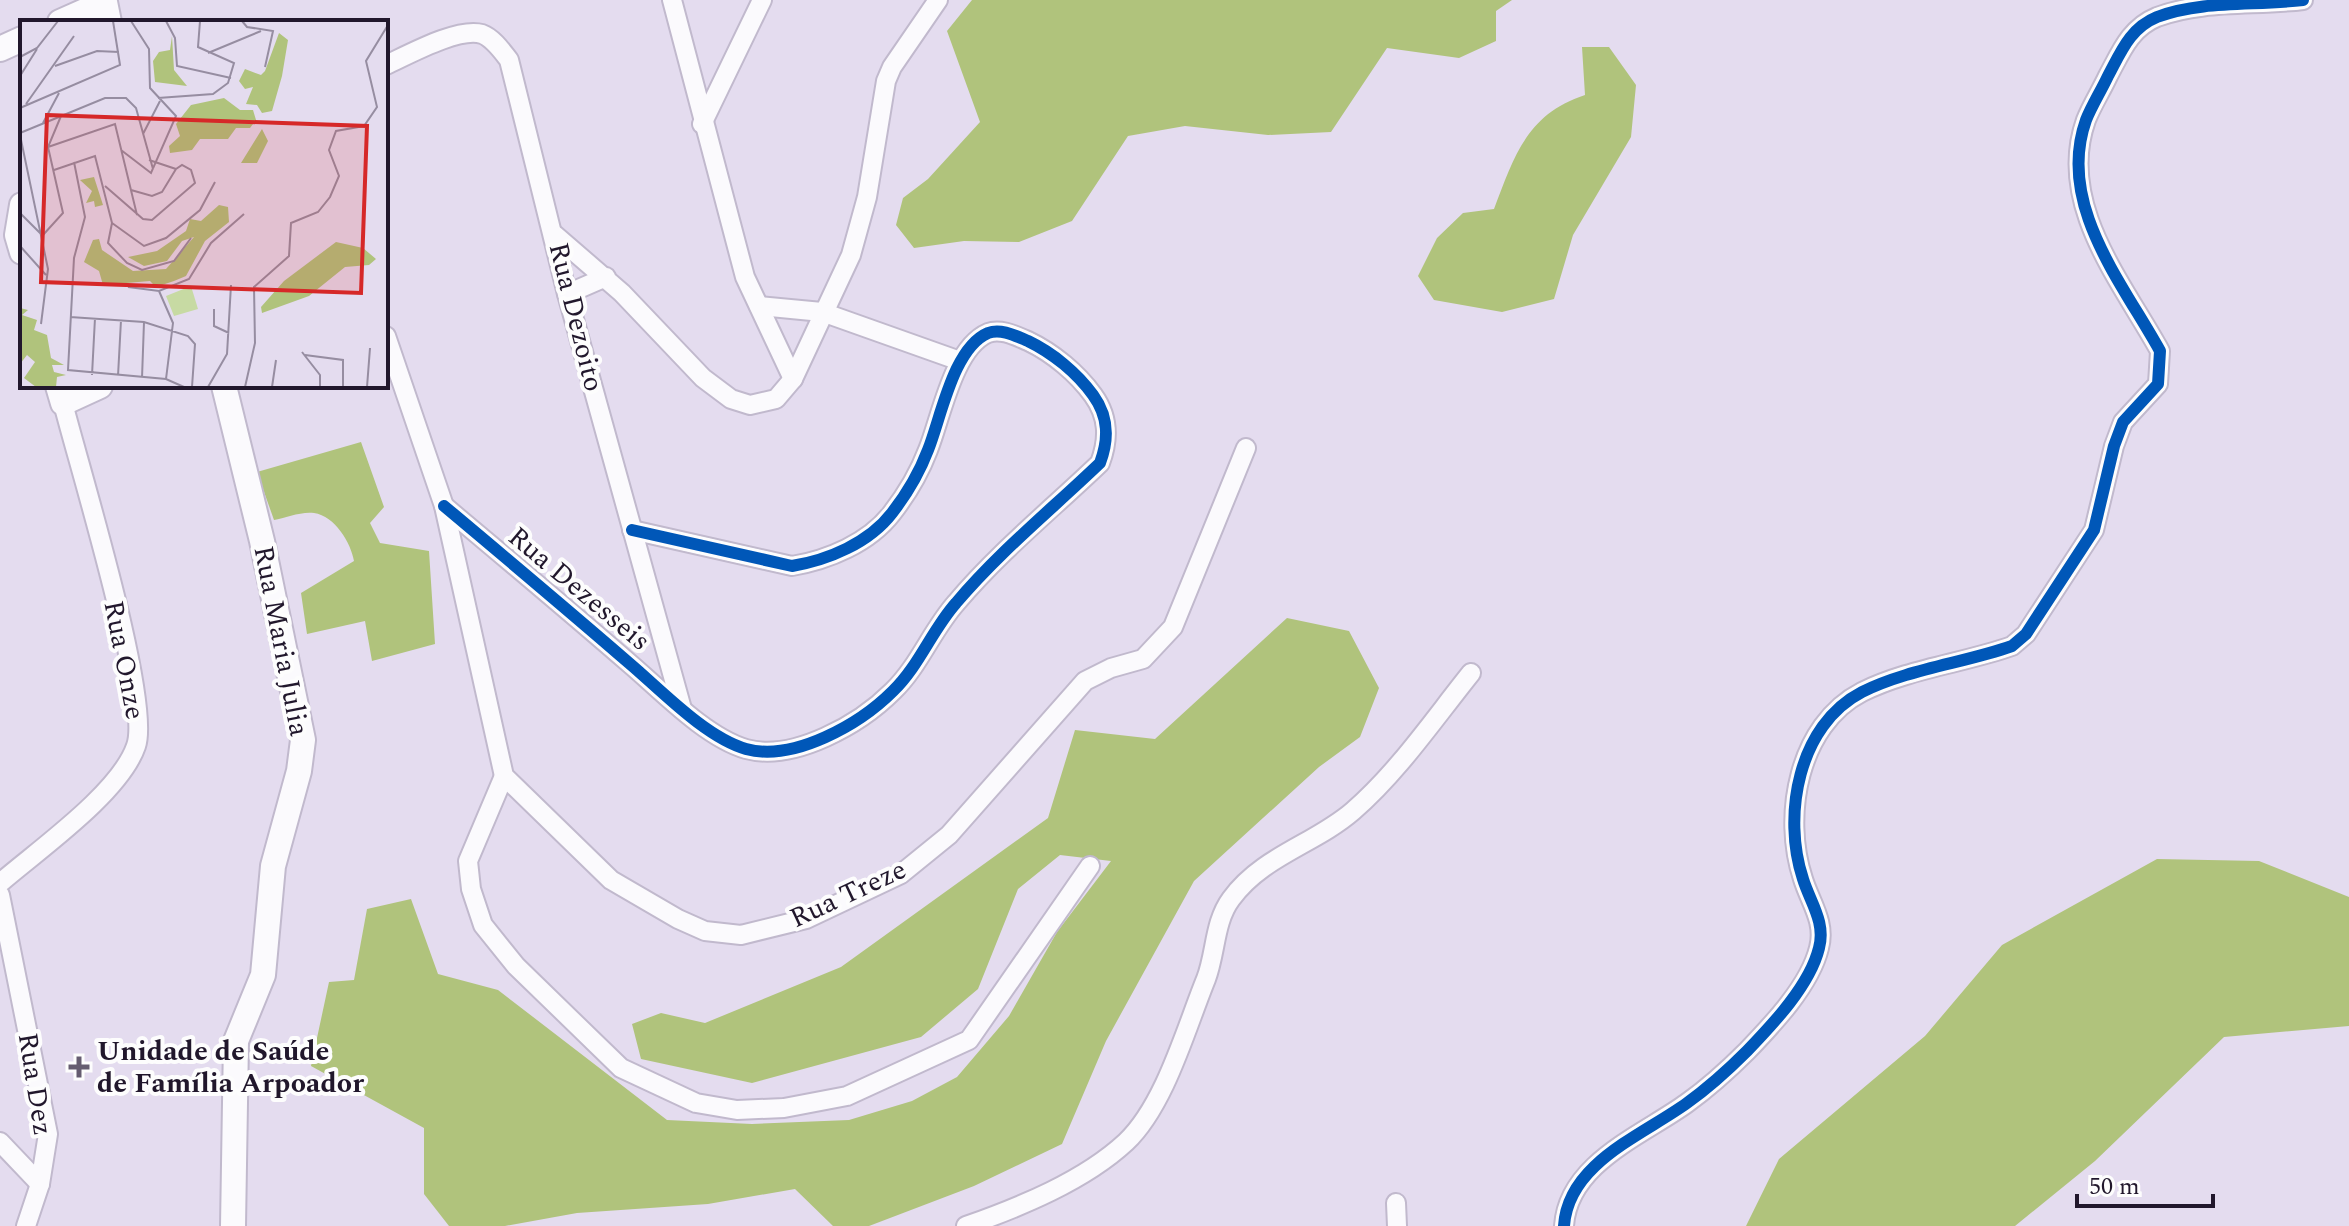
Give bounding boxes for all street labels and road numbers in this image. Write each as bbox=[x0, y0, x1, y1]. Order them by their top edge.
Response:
street label: Rua Dezoito bbox=[537, 238, 615, 396]
street label: Rua Dezesseis bbox=[498, 516, 660, 662]
street label: Rua Maria Julia bbox=[241, 542, 321, 740]
street label: Rua Onze bbox=[91, 597, 157, 723]
street label: Rua Treze bbox=[783, 848, 913, 940]
street label: Rua Dez bbox=[6, 1029, 64, 1139]

